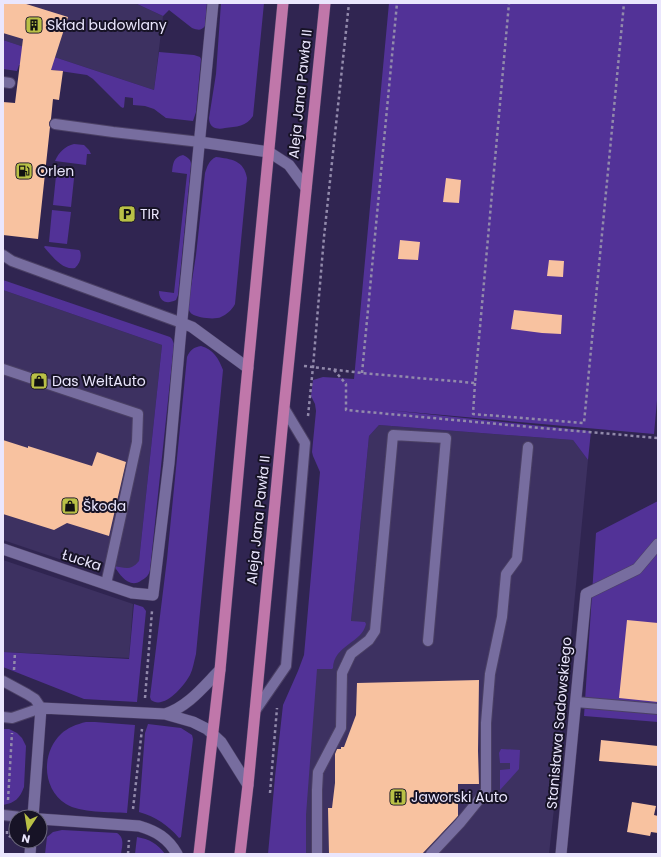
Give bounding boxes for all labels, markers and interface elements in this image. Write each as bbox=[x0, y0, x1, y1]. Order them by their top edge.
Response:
building icon: Skład budowlany bbox=[24, 15, 44, 35]
place label: Skład budowlany bbox=[47, 15, 167, 35]
street label: Aleja Jana Pawła II bbox=[283, 28, 317, 160]
fuel station icon: Orlen bbox=[14, 161, 34, 181]
place label: Orlen bbox=[37, 161, 74, 181]
parking icon: TIR bbox=[117, 204, 137, 224]
place label: TIR bbox=[140, 204, 160, 224]
shop icon: Das WeltAuto bbox=[29, 371, 49, 391]
place label: Das WeltAuto bbox=[52, 371, 146, 391]
street label: Aleja Jana Pawła II bbox=[241, 454, 275, 586]
shop icon: Škoda bbox=[60, 496, 80, 516]
place label: Škoda bbox=[83, 496, 126, 516]
street label: Łucka bbox=[60, 544, 104, 576]
street label: Stanisława Sadowskiego bbox=[542, 636, 576, 810]
building icon: Jaworski Auto bbox=[388, 787, 408, 807]
place label: Jaworski Auto bbox=[411, 787, 508, 807]
north arrow bbox=[8, 809, 48, 849]
text: N bbox=[20, 830, 32, 847]

